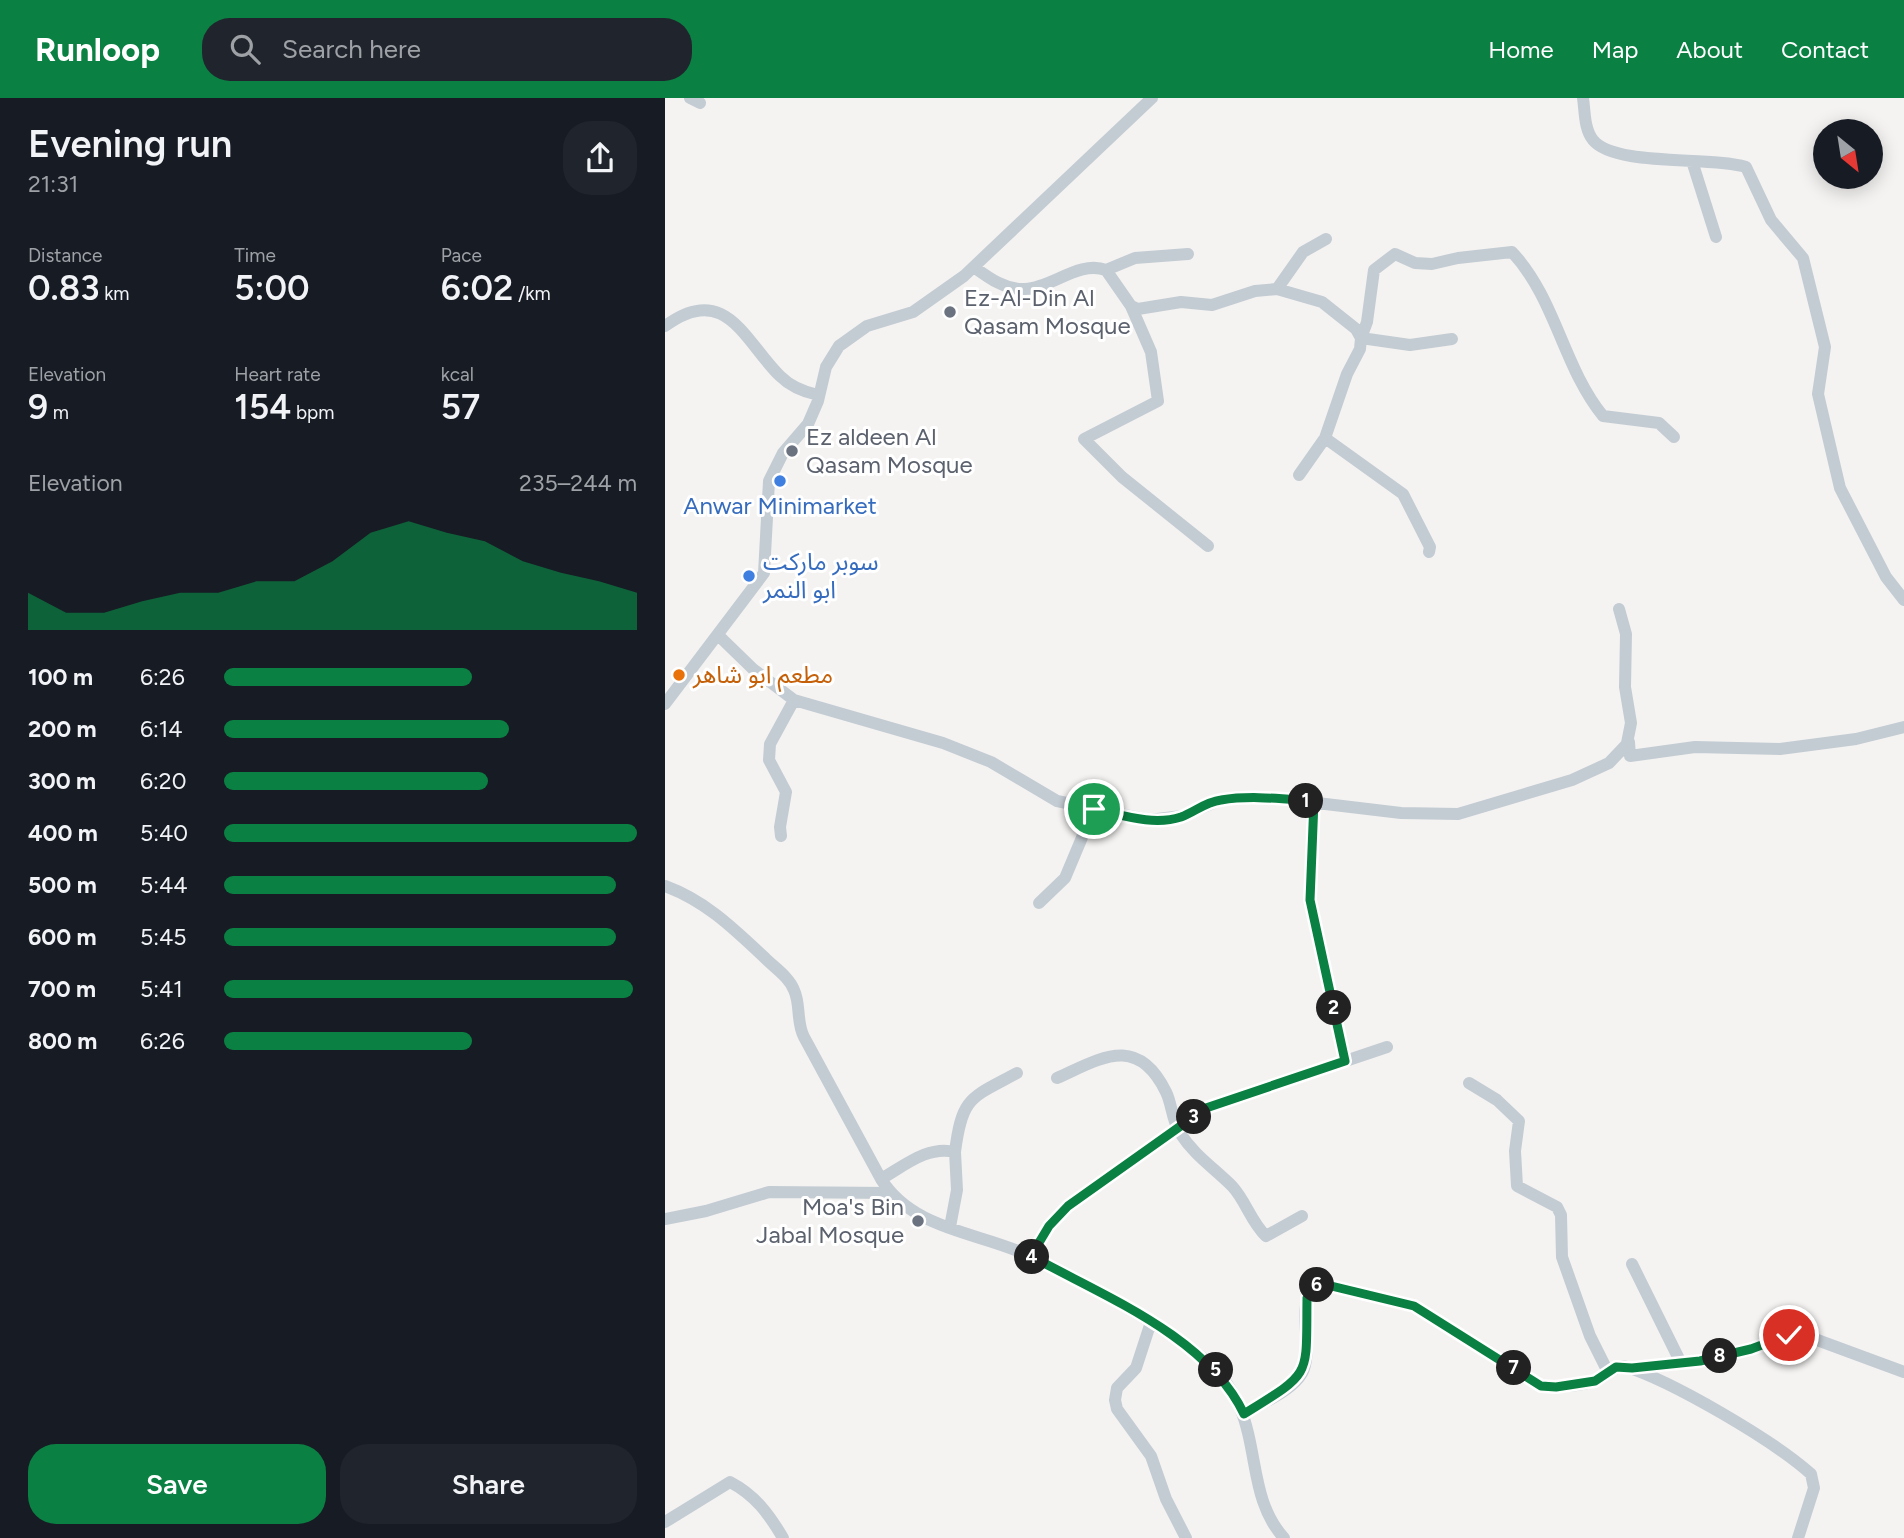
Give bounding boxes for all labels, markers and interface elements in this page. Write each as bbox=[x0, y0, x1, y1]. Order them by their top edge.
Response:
search box bbox=[202, 18, 692, 81]
text: Runloop bbox=[35, 30, 160, 69]
icon: search bbox=[226, 30, 264, 68]
text: Search here bbox=[282, 33, 421, 65]
text: Home bbox=[1488, 35, 1554, 64]
text: Map bbox=[1592, 35, 1638, 64]
text: About bbox=[1676, 35, 1743, 64]
text: Contact bbox=[1781, 35, 1869, 64]
north arrow bbox=[1813, 119, 1883, 189]
map controls bbox=[1813, 119, 1883, 189]
text: Evening run bbox=[28, 121, 232, 167]
button: share bbox=[563, 121, 637, 195]
text: 21:31 bbox=[28, 170, 78, 198]
text: Distance bbox=[28, 244, 102, 267]
text: Time bbox=[234, 244, 276, 267]
text: Pace bbox=[441, 244, 482, 267]
text: 0.83 bbox=[28, 267, 99, 309]
text: 5:00 bbox=[234, 267, 310, 309]
text: 6:02 bbox=[441, 267, 513, 309]
text: km bbox=[99, 282, 130, 305]
text: /km bbox=[513, 282, 551, 305]
place label: Ez-Al-Din Al Qasam Mosque bbox=[964, 283, 1131, 340]
marker: Ez-Al-Din Al Qasam Mosque bbox=[942, 304, 958, 320]
text: Elevation bbox=[28, 363, 106, 386]
text: Heart rate bbox=[234, 363, 321, 386]
text: kcal bbox=[441, 363, 474, 386]
text: 9 bbox=[28, 386, 48, 428]
text: 154 bbox=[234, 386, 291, 428]
text: 57 bbox=[441, 386, 480, 428]
text: m bbox=[48, 401, 69, 424]
text: bpm bbox=[291, 401, 334, 424]
place label: Ez aldeen Al Qasam Mosque bbox=[806, 422, 973, 479]
marker: Ez aldeen Al Qasam Mosque bbox=[784, 443, 800, 459]
text: Elevation bbox=[28, 469, 123, 497]
text: 235–244 m bbox=[519, 469, 637, 497]
marker: Anwar Minimarket bbox=[772, 473, 788, 489]
place label: Anwar Minimarket bbox=[683, 491, 877, 520]
place label: سوبر ماركت ابو النمر bbox=[762, 547, 879, 604]
marker: سوبر ماركت ابو النمر bbox=[741, 568, 757, 584]
place label: مطعم ابو شاهر bbox=[692, 660, 833, 692]
text: 100 m bbox=[28, 663, 93, 691]
text: 6:26 bbox=[140, 663, 185, 691]
marker: مطعم ابو شاهر bbox=[671, 667, 687, 683]
text: 200 m bbox=[28, 715, 97, 743]
text: 6:14 bbox=[140, 715, 183, 743]
text: 300 m bbox=[28, 767, 96, 795]
text: 6:20 bbox=[140, 767, 186, 795]
pin bbox=[1064, 779, 1124, 839]
pin: 1 bbox=[1289, 784, 1323, 818]
text: 1 bbox=[1301, 789, 1310, 812]
icon: arrive bbox=[1075, 790, 1113, 828]
text: 400 m bbox=[28, 819, 98, 847]
text: 5:40 bbox=[140, 819, 188, 847]
text: 500 m bbox=[28, 871, 97, 899]
text: 5:44 bbox=[140, 871, 188, 899]
text: 600 m bbox=[28, 923, 97, 951]
text: 5:45 bbox=[140, 923, 187, 951]
text: 700 m bbox=[28, 975, 96, 1003]
text: 5:41 bbox=[140, 975, 183, 1003]
pin: 2 bbox=[1317, 990, 1351, 1026]
text: 2 bbox=[1328, 996, 1339, 1019]
text: 800 m bbox=[28, 1027, 97, 1055]
text: 6:26 bbox=[140, 1027, 185, 1055]
pin: 3 bbox=[1177, 1100, 1211, 1134]
text: 3 bbox=[1188, 1105, 1199, 1128]
place label: Moa's Bin Jabal Mosque bbox=[756, 1192, 904, 1249]
marker: Moa's Bin Jabal Mosque bbox=[910, 1213, 926, 1229]
pin: 4 bbox=[1015, 1240, 1049, 1274]
text: 4 bbox=[1025, 1245, 1038, 1268]
pin: 6 bbox=[1299, 1268, 1335, 1302]
text: 6 bbox=[1311, 1273, 1322, 1296]
pin bbox=[1759, 1305, 1819, 1365]
icon: check bbox=[1770, 1316, 1808, 1354]
pin: 8 bbox=[1703, 1338, 1737, 1374]
text: 8 bbox=[1714, 1344, 1725, 1367]
pin: 7 bbox=[1497, 1350, 1531, 1386]
pin: 5 bbox=[1199, 1352, 1233, 1388]
text: 7 bbox=[1508, 1356, 1519, 1379]
text: 5 bbox=[1210, 1358, 1221, 1381]
button: Save bbox=[28, 1444, 326, 1524]
button: Share bbox=[340, 1444, 637, 1524]

